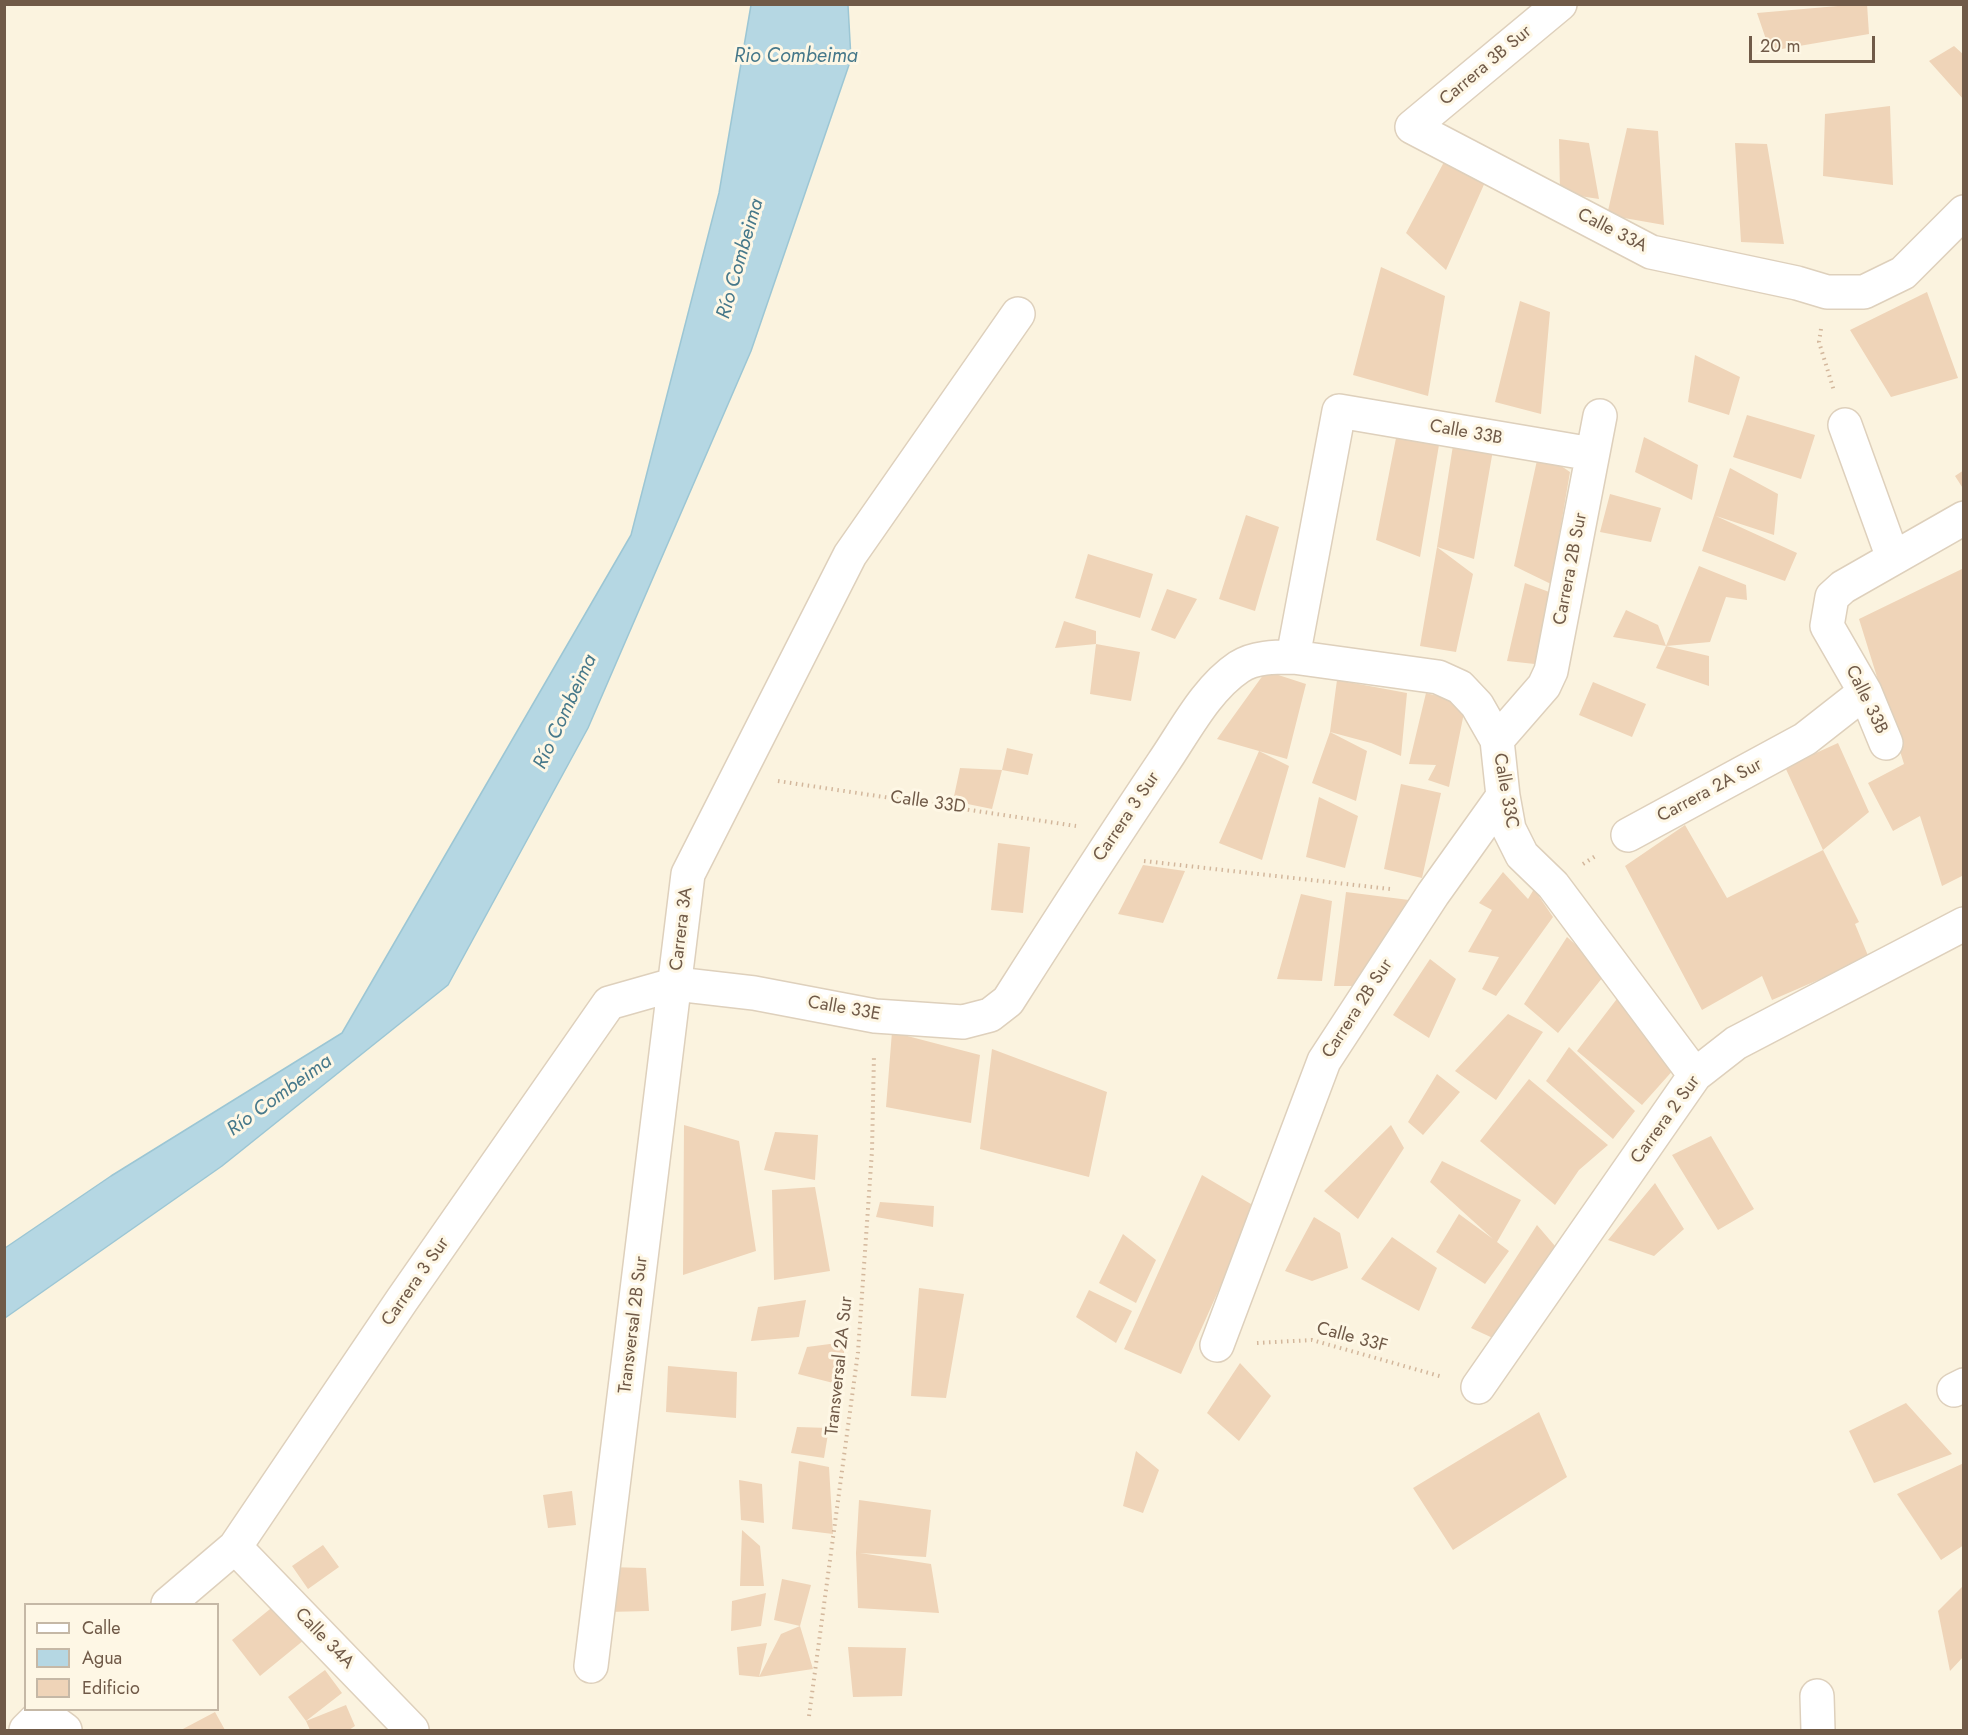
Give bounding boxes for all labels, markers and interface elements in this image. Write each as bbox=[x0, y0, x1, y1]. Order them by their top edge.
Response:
street label: Carrera 3B Sur bbox=[1436, 21, 1536, 111]
scale bar bbox=[1752, 24, 1878, 62]
text: 20 m bbox=[1760, 33, 1800, 59]
water label: Rio Combeima bbox=[734, 45, 858, 69]
water label: Río Combeima bbox=[712, 196, 770, 322]
street label: Calle 33A bbox=[1574, 204, 1650, 258]
street label: Calle 33B bbox=[1428, 416, 1504, 450]
street label: Carrera 2B Sur bbox=[1550, 511, 1592, 627]
water label: Río Combeima bbox=[529, 651, 603, 773]
street label: Calle 33B bbox=[1840, 662, 1892, 738]
street label: Calle 33C bbox=[1488, 752, 1522, 830]
street label: Carrera 2A Sur bbox=[1654, 754, 1766, 828]
street label: Carrera 3 Sur bbox=[1089, 768, 1165, 866]
street label: Calle 33D bbox=[889, 787, 967, 819]
street label: Carrera 3A bbox=[666, 886, 698, 972]
street label: Carrera 2B Sur bbox=[1318, 955, 1398, 1063]
street label: Calle 33E bbox=[806, 992, 882, 1026]
water label: Río Combeima bbox=[223, 1050, 337, 1142]
street label: Carrera 2 Sur bbox=[1627, 1072, 1705, 1168]
street label: Carrera 3 Sur bbox=[378, 1234, 454, 1330]
street label: Transversal 2B Sur bbox=[615, 1255, 653, 1395]
street label: Transversal 2A Sur bbox=[822, 1295, 858, 1437]
street label: Calle 33F bbox=[1314, 1318, 1390, 1358]
legend bbox=[24, 1603, 219, 1711]
street label: Calle 34A bbox=[290, 1604, 358, 1674]
text: Calle bbox=[82, 1615, 121, 1641]
text: Agua bbox=[82, 1645, 122, 1671]
text: Edificio bbox=[82, 1675, 140, 1701]

